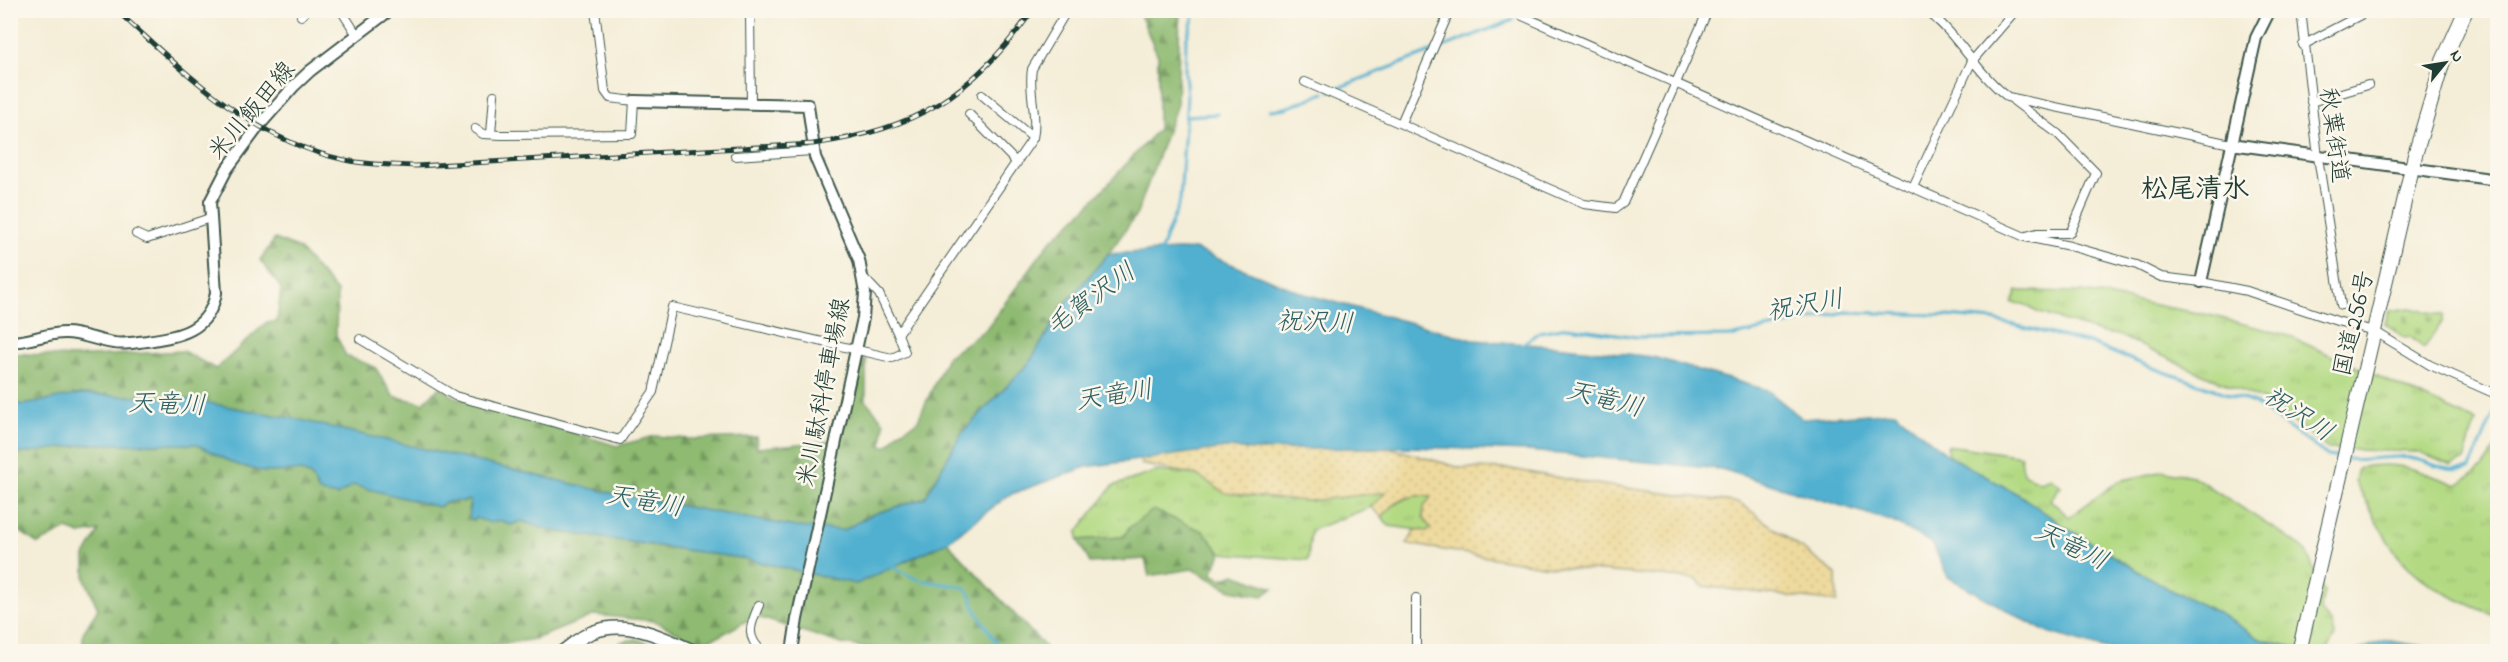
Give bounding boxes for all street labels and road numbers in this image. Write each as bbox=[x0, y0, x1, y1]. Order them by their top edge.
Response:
street label: 米川飯田線 bbox=[201, 54, 305, 169]
street label: 秋葉街道 bbox=[2309, 85, 2357, 185]
street label: 国道256号 bbox=[2326, 267, 2385, 380]
street label: 米川駄科停車場線 bbox=[790, 295, 861, 490]

